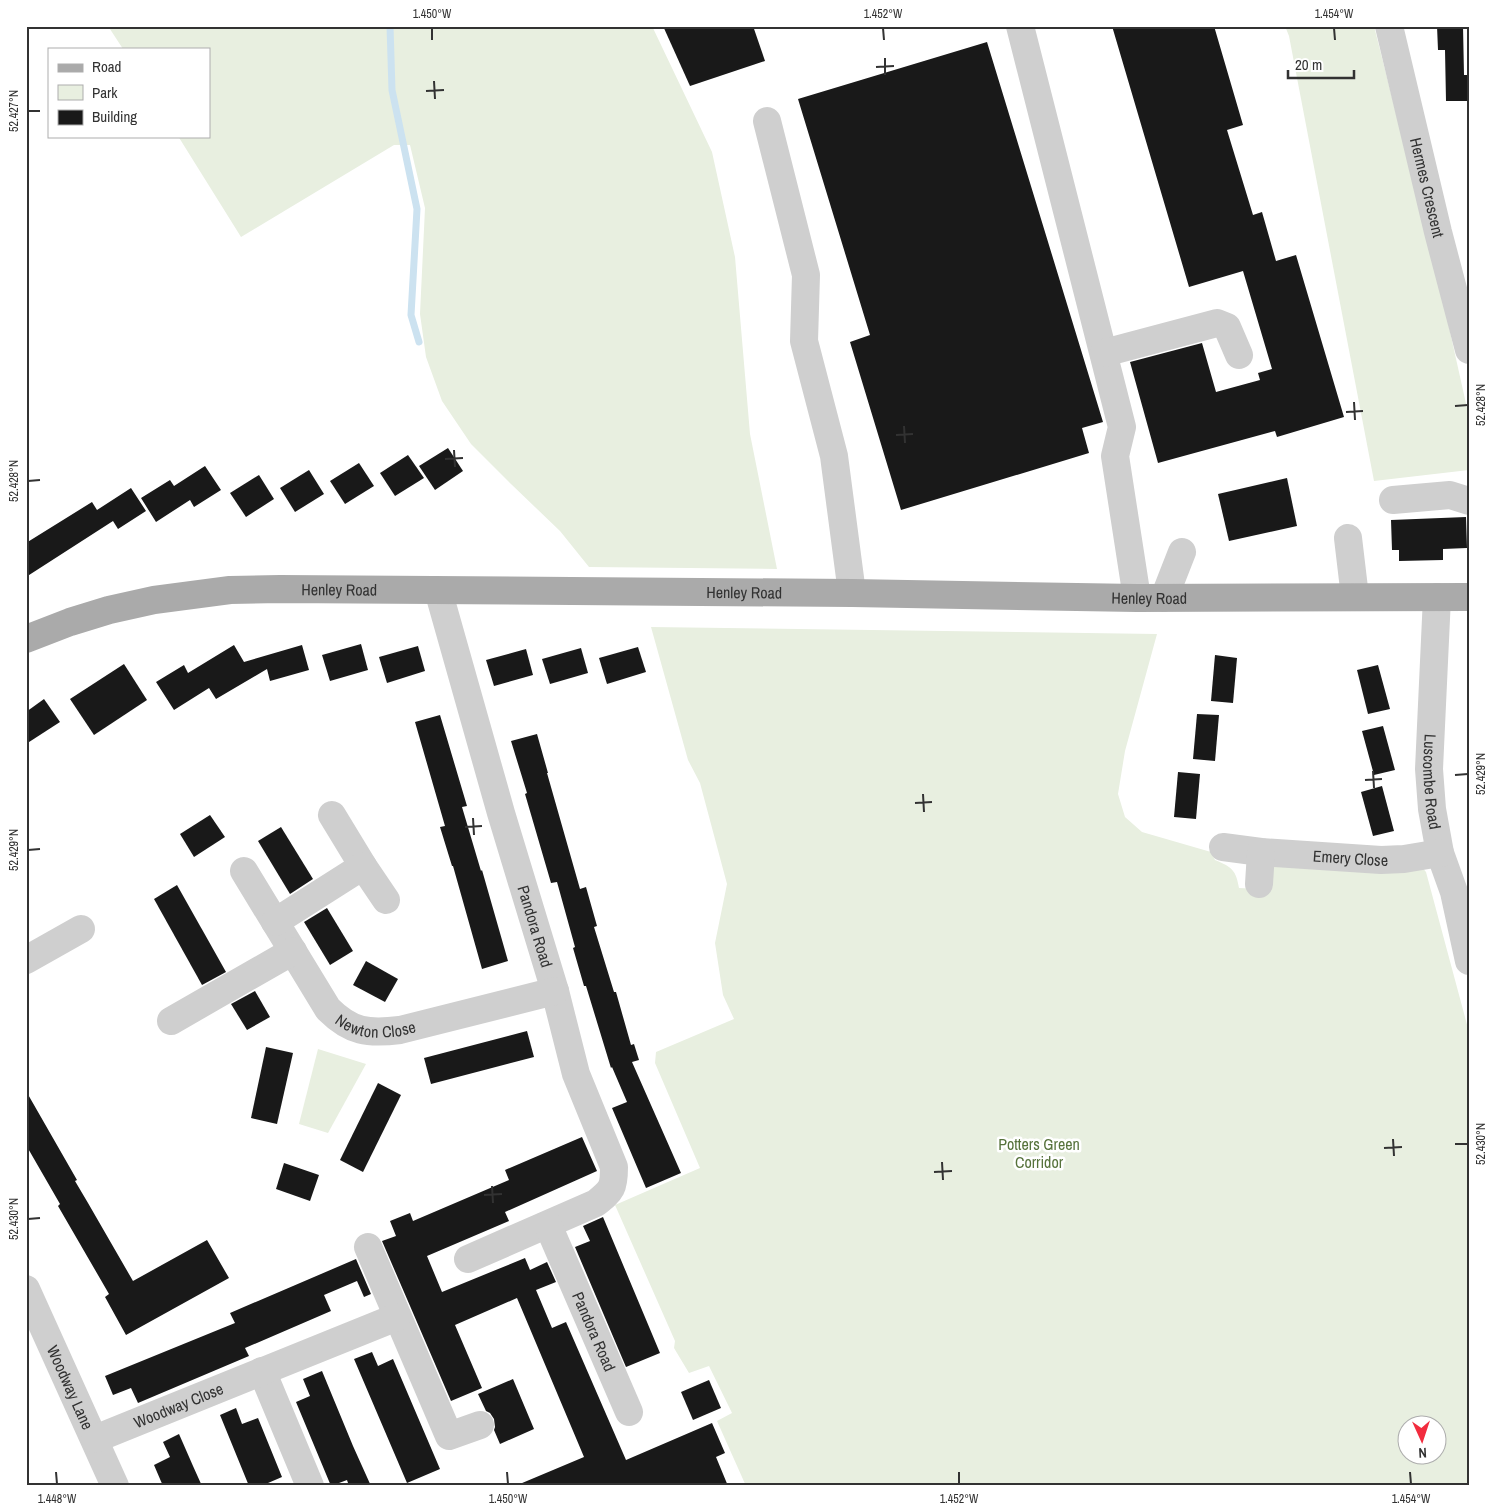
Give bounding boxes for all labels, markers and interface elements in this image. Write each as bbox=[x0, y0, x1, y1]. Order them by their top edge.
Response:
text: 1.450°W bbox=[413, 6, 452, 22]
text: 1.452°W bbox=[864, 6, 903, 22]
text: 1.454°W bbox=[1315, 6, 1354, 22]
legend bbox=[48, 48, 210, 138]
scale bar bbox=[1288, 48, 1354, 80]
text: 20 m bbox=[1295, 54, 1322, 75]
text: Road bbox=[92, 56, 121, 77]
text: Park bbox=[92, 82, 118, 103]
text: 52.427°N bbox=[6, 90, 22, 132]
text: Building bbox=[92, 106, 137, 127]
street label: Hermes Crescent bbox=[1405, 135, 1450, 240]
text: 52.428°N bbox=[1473, 384, 1489, 426]
text: 52.428°N bbox=[6, 460, 22, 502]
street label: Henley Road bbox=[301, 578, 377, 601]
street label: Henley Road bbox=[706, 581, 782, 604]
street label: Henley Road bbox=[1111, 587, 1187, 609]
street label: Luscombe Road bbox=[1418, 734, 1446, 831]
text: 52.429°N bbox=[1473, 753, 1489, 795]
text: 52.429°N bbox=[6, 829, 22, 871]
street label: Emery Close bbox=[1312, 844, 1388, 871]
street label: Pandora Road bbox=[513, 882, 558, 970]
street label: Newton Close bbox=[331, 1009, 418, 1043]
text: 52.430°N bbox=[1473, 1123, 1489, 1165]
park label: Potters Green Corridor bbox=[998, 1133, 1080, 1173]
text: 52.430°N bbox=[6, 1198, 22, 1240]
street label: Pandora Road bbox=[567, 1288, 621, 1375]
street label: Woodway Lane bbox=[42, 1342, 99, 1433]
street label: Woodway Close bbox=[130, 1377, 226, 1433]
north arrow bbox=[1398, 1414, 1448, 1464]
text: N bbox=[1418, 1444, 1427, 1462]
text: 1.448°W bbox=[38, 1491, 77, 1507]
text: 1.450°W bbox=[489, 1491, 528, 1507]
text: 1.452°W bbox=[940, 1491, 979, 1507]
text: 1.454°W bbox=[1392, 1491, 1431, 1507]

